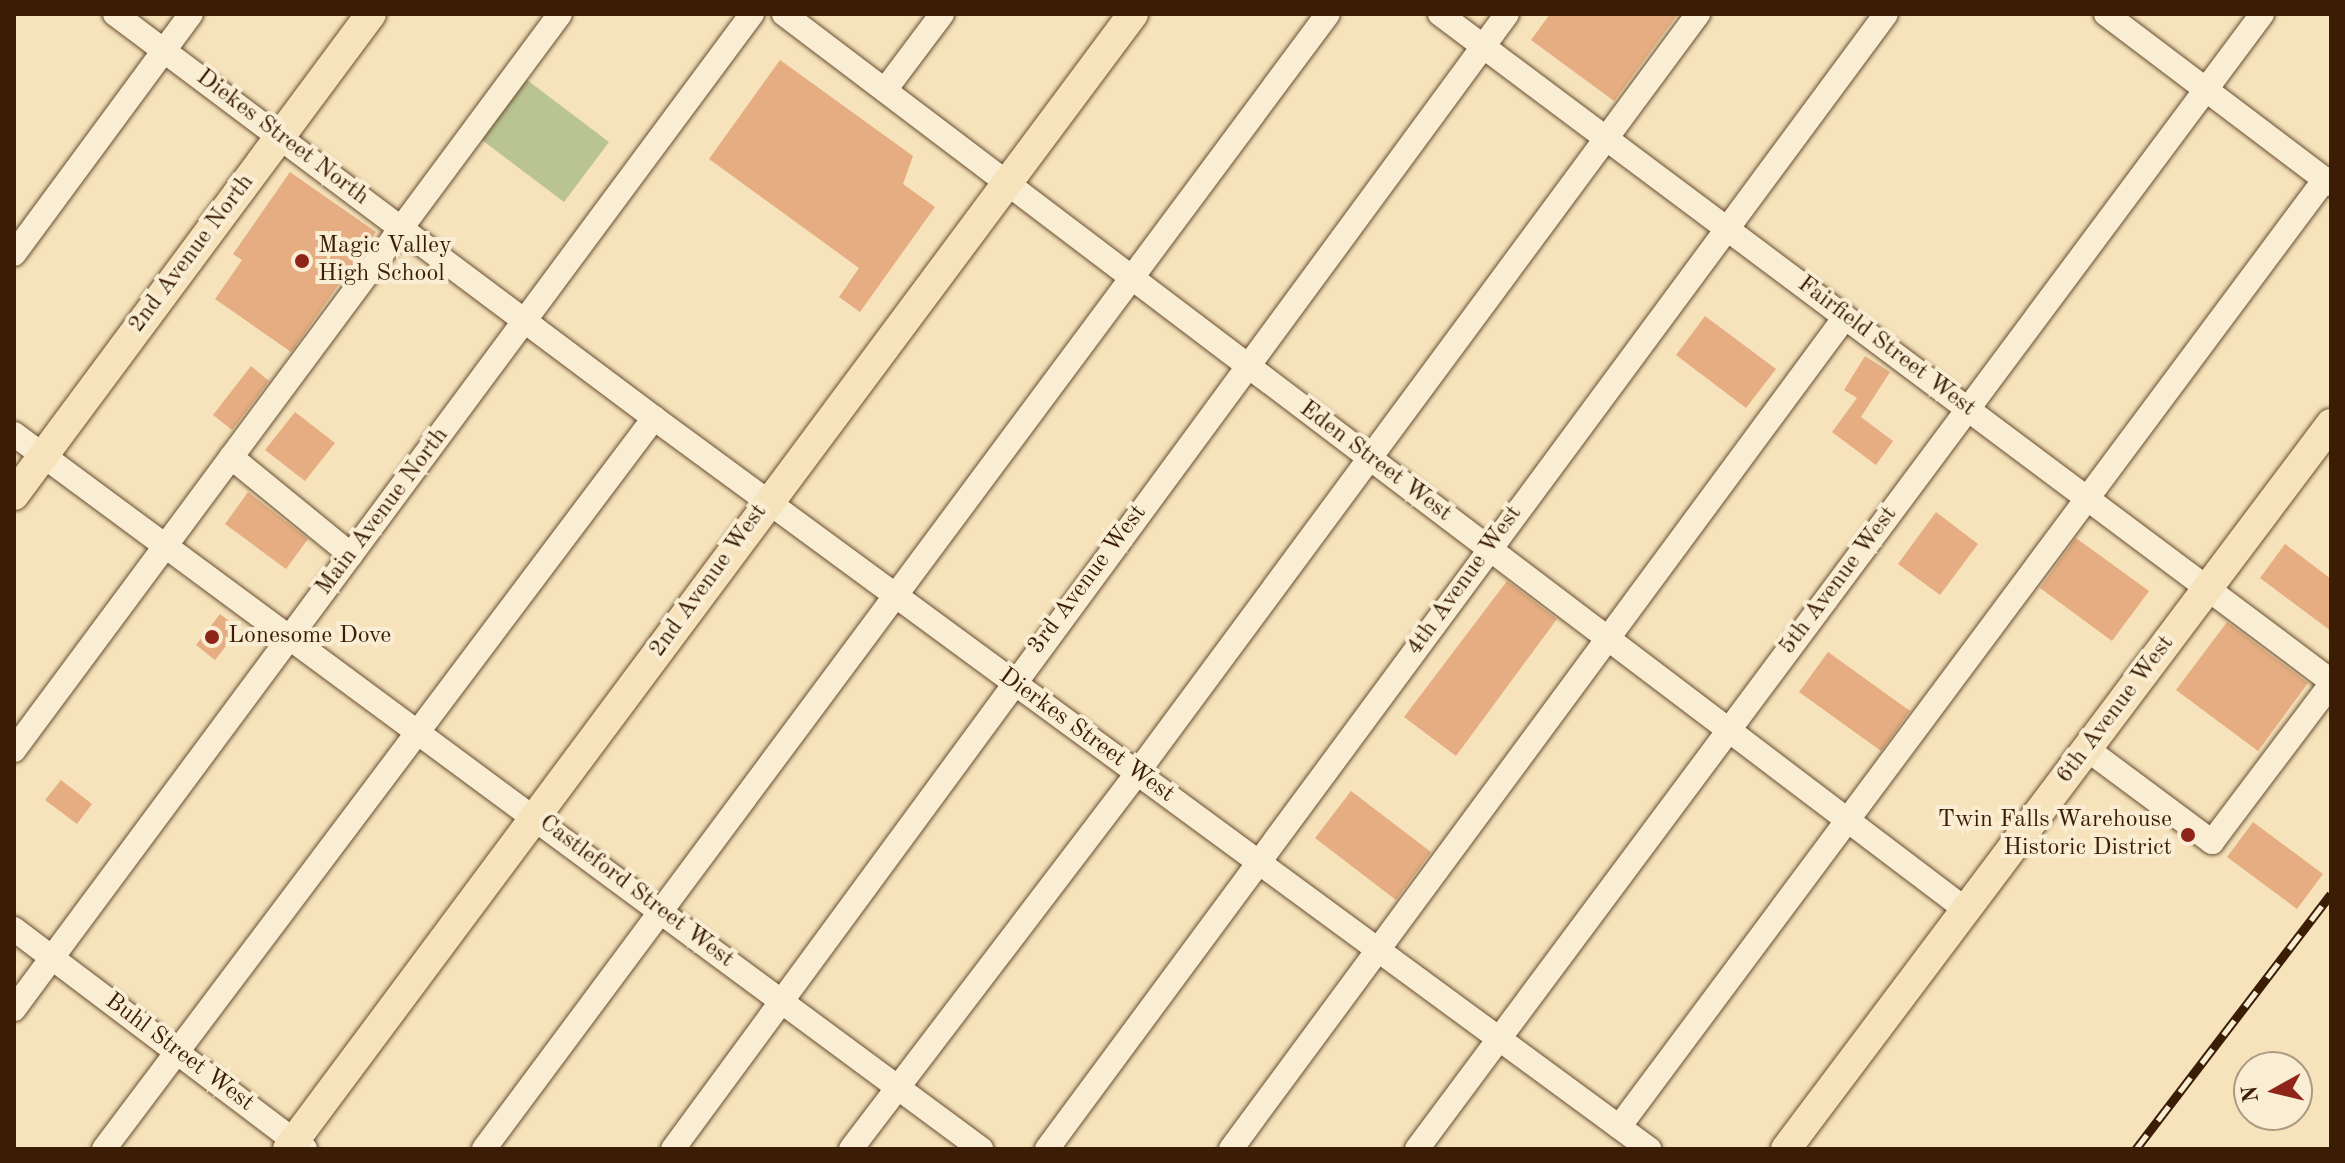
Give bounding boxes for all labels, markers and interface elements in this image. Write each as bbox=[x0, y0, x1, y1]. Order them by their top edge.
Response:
street label: Diekes Street North bbox=[190, 64, 374, 212]
street label: 2nd Avenue North bbox=[123, 169, 261, 339]
place label: Magic Valley High School bbox=[318, 233, 452, 289]
marker: Magic Valley High School bbox=[293, 252, 311, 270]
street label: Fairfield Street West bbox=[1791, 271, 1981, 423]
street label: Eden Street West bbox=[1293, 395, 1457, 529]
street label: Main Avenue North bbox=[310, 422, 456, 602]
street label: 2nd Avenue West bbox=[644, 499, 774, 663]
street label: 3rd Avenue West bbox=[1023, 500, 1153, 660]
street label: 4th Avenue West bbox=[1401, 500, 1529, 662]
street label: 5th Avenue West bbox=[1774, 501, 1904, 661]
place label: Lonesome Dove bbox=[228, 623, 391, 651]
marker: Lonesome Dove bbox=[203, 628, 221, 646]
street label: 6th Avenue West bbox=[2051, 630, 2181, 790]
street label: Dierkes Street West bbox=[992, 663, 1180, 809]
place label: Twin Falls Warehouse Historic District bbox=[1938, 807, 2172, 863]
street label: Castleford Street West bbox=[533, 809, 739, 975]
marker: Twin Falls Warehouse Historic District bbox=[2179, 826, 2197, 844]
street label: Buhl Street West bbox=[99, 988, 259, 1118]
north arrow bbox=[2233, 1051, 2313, 1131]
text: N bbox=[2239, 1084, 2263, 1104]

